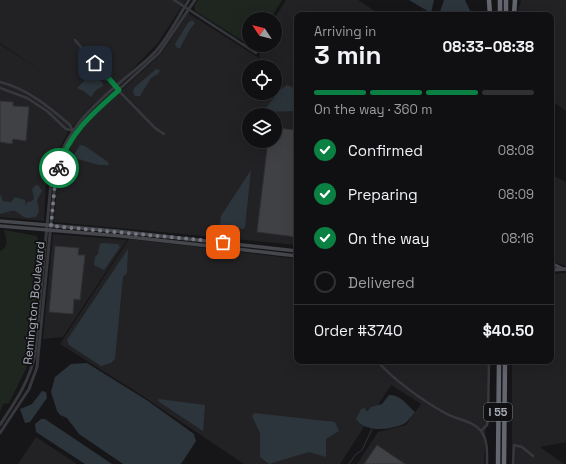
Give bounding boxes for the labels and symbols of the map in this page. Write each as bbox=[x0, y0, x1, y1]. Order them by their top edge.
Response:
north arrow bbox=[242, 12, 282, 52]
pin bbox=[78, 46, 112, 80]
courier bbox=[39, 148, 79, 188]
pin bbox=[206, 225, 240, 259]
street label: Remington Boulevard bbox=[20, 241, 48, 365]
road number: I 55 bbox=[484, 403, 512, 421]

